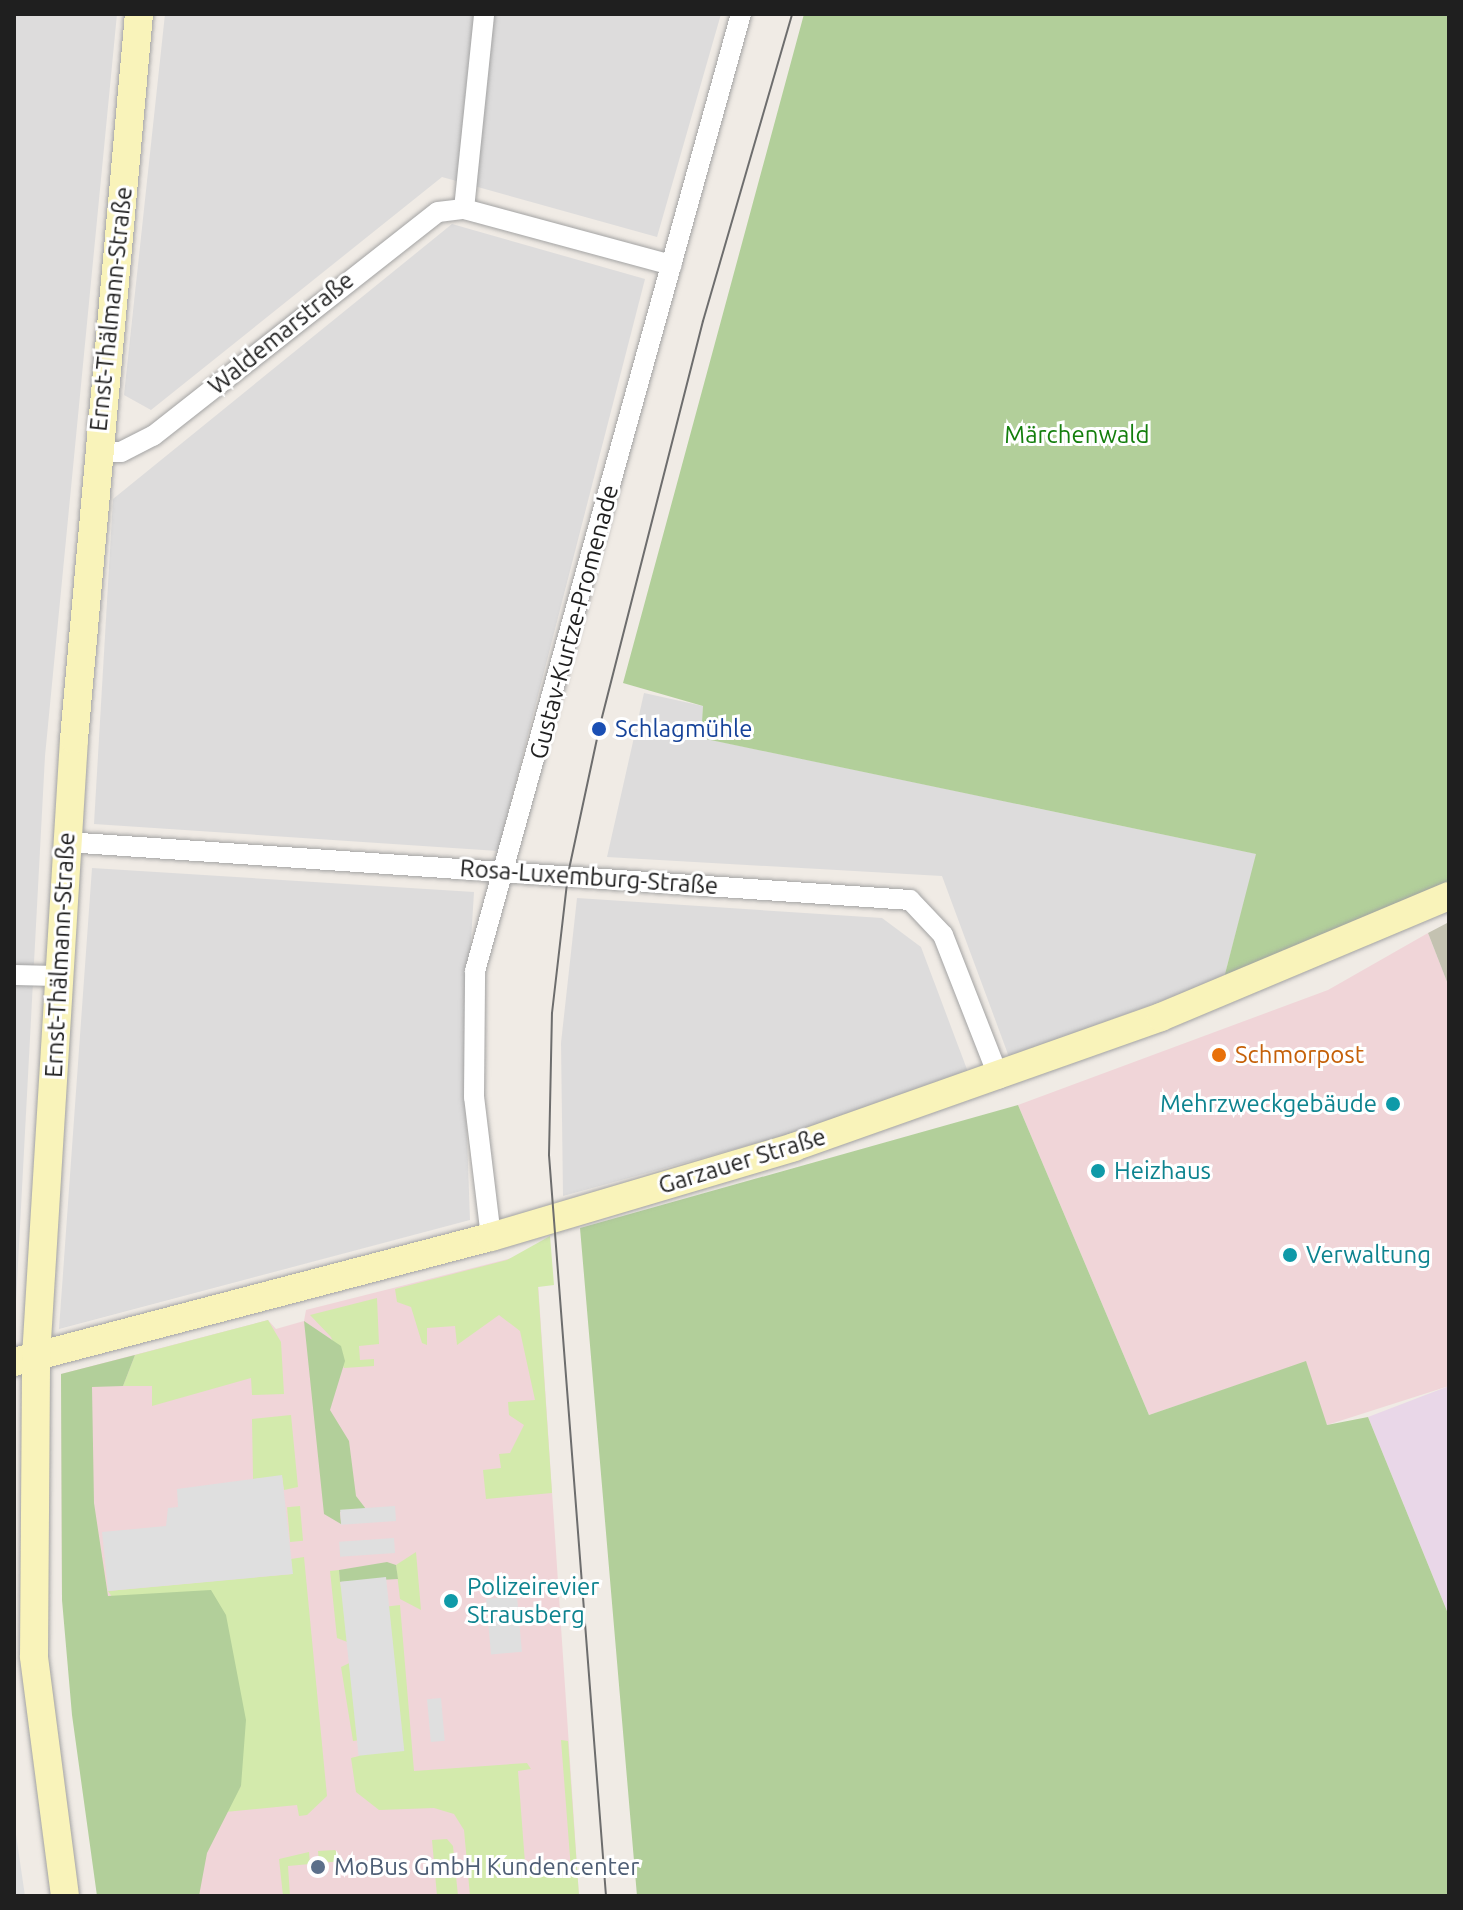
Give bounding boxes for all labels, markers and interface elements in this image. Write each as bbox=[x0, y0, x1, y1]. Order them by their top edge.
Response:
street label: Ernst-Thälmann-Straße bbox=[84, 185, 138, 433]
street label: Waldemarstraße bbox=[202, 266, 360, 400]
park label: Märchenwald bbox=[1004, 421, 1150, 449]
street label: Gustav-Kurtze-Promenade bbox=[523, 482, 625, 762]
place label: Schlagmühle bbox=[615, 715, 753, 743]
marker: Schlagmühle bbox=[590, 720, 608, 738]
street label: Ernst-Thälmann-Straße bbox=[39, 832, 81, 1078]
street label: Rosa-Luxemburg-Straße bbox=[459, 854, 719, 900]
place label: Schmorpost bbox=[1235, 1041, 1364, 1069]
marker: Schmorpost bbox=[1210, 1046, 1228, 1064]
place label: Mehrzweckgebäude bbox=[1160, 1090, 1377, 1118]
marker: Mehrzweckgebäude bbox=[1384, 1095, 1402, 1113]
street label: Garzauer Straße bbox=[655, 1122, 829, 1200]
place label: Heizhaus bbox=[1114, 1157, 1211, 1185]
marker: Heizhaus bbox=[1089, 1162, 1107, 1180]
place label: Verwaltung bbox=[1306, 1241, 1431, 1269]
marker: Verwaltung bbox=[1281, 1246, 1299, 1264]
place label: Polizeirevier Strausberg bbox=[467, 1573, 599, 1629]
marker: Polizeirevier Strausberg bbox=[442, 1592, 460, 1610]
place label: MoBus GmbH Kundencenter bbox=[334, 1853, 639, 1881]
marker: MoBus GmbH Kundencenter bbox=[309, 1858, 327, 1876]

